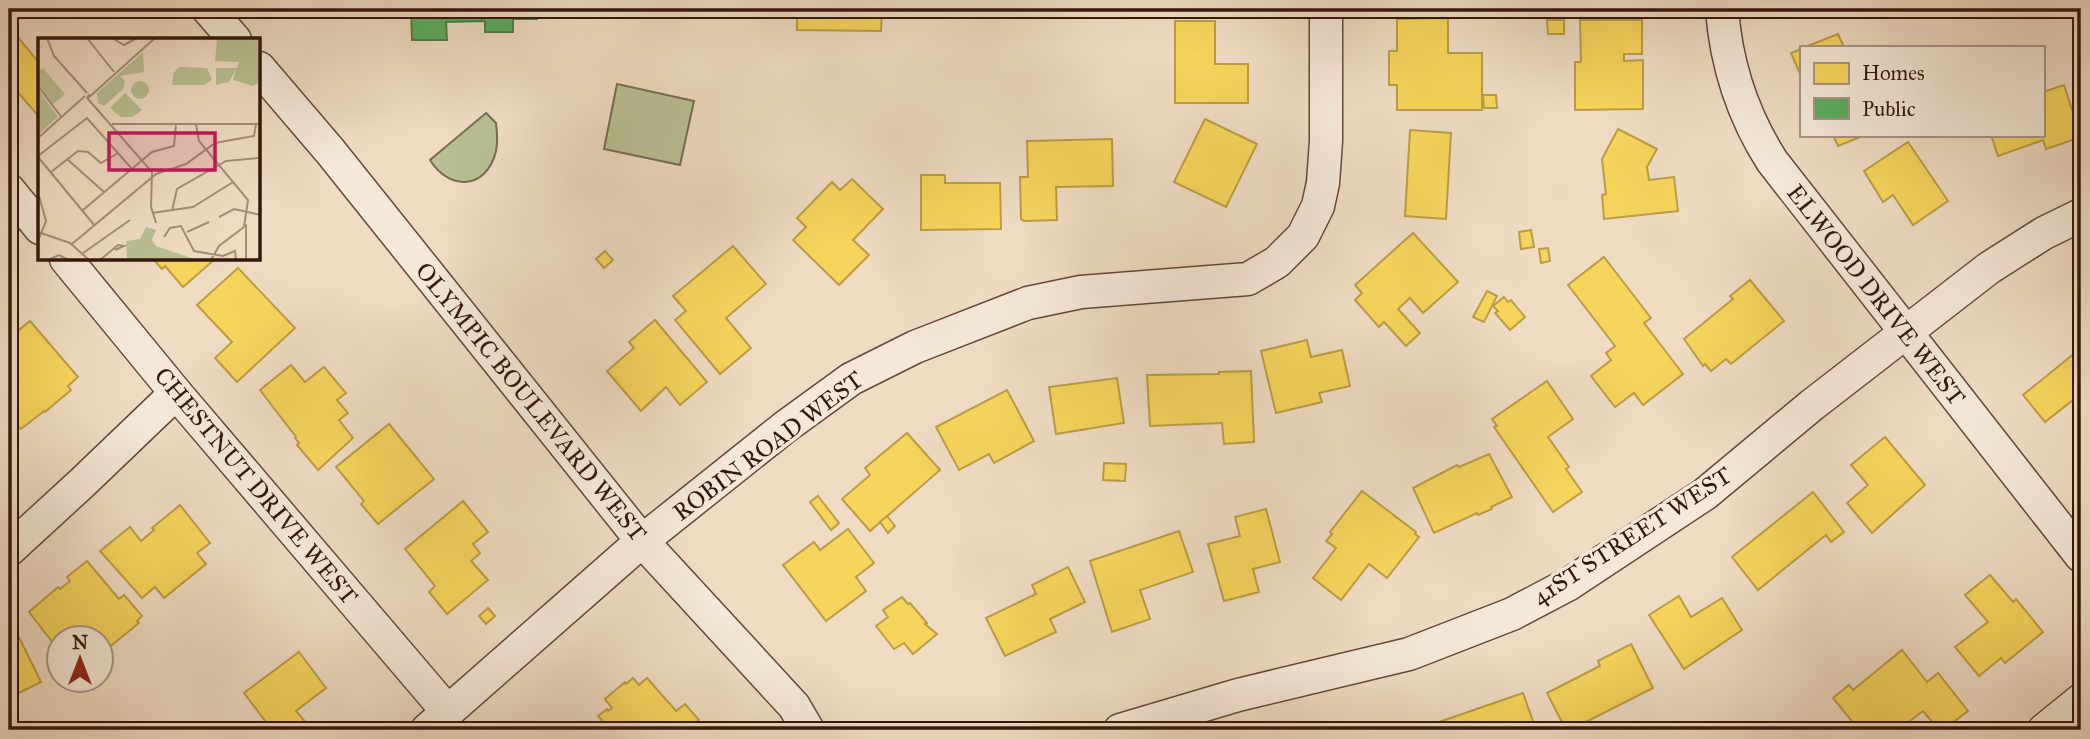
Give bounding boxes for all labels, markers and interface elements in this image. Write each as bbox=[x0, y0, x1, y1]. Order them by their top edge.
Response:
inset map bbox=[38, 38, 261, 261]
legend bbox=[1800, 46, 2044, 136]
text: Homes bbox=[1862, 60, 1925, 86]
text: Public bbox=[1862, 96, 1916, 122]
street label: ELWOOD DRIVE WEST bbox=[1780, 178, 1972, 412]
street label: OLYMPIC BOULEVARD WEST bbox=[409, 256, 653, 548]
street label: CHESTNUT DRIVE WEST bbox=[148, 361, 364, 611]
street label: ROBIN ROAD WEST bbox=[667, 365, 869, 527]
street label: 41ST STREET WEST bbox=[1527, 460, 1737, 612]
north arrow bbox=[46, 624, 116, 694]
text: N bbox=[72, 631, 88, 654]

